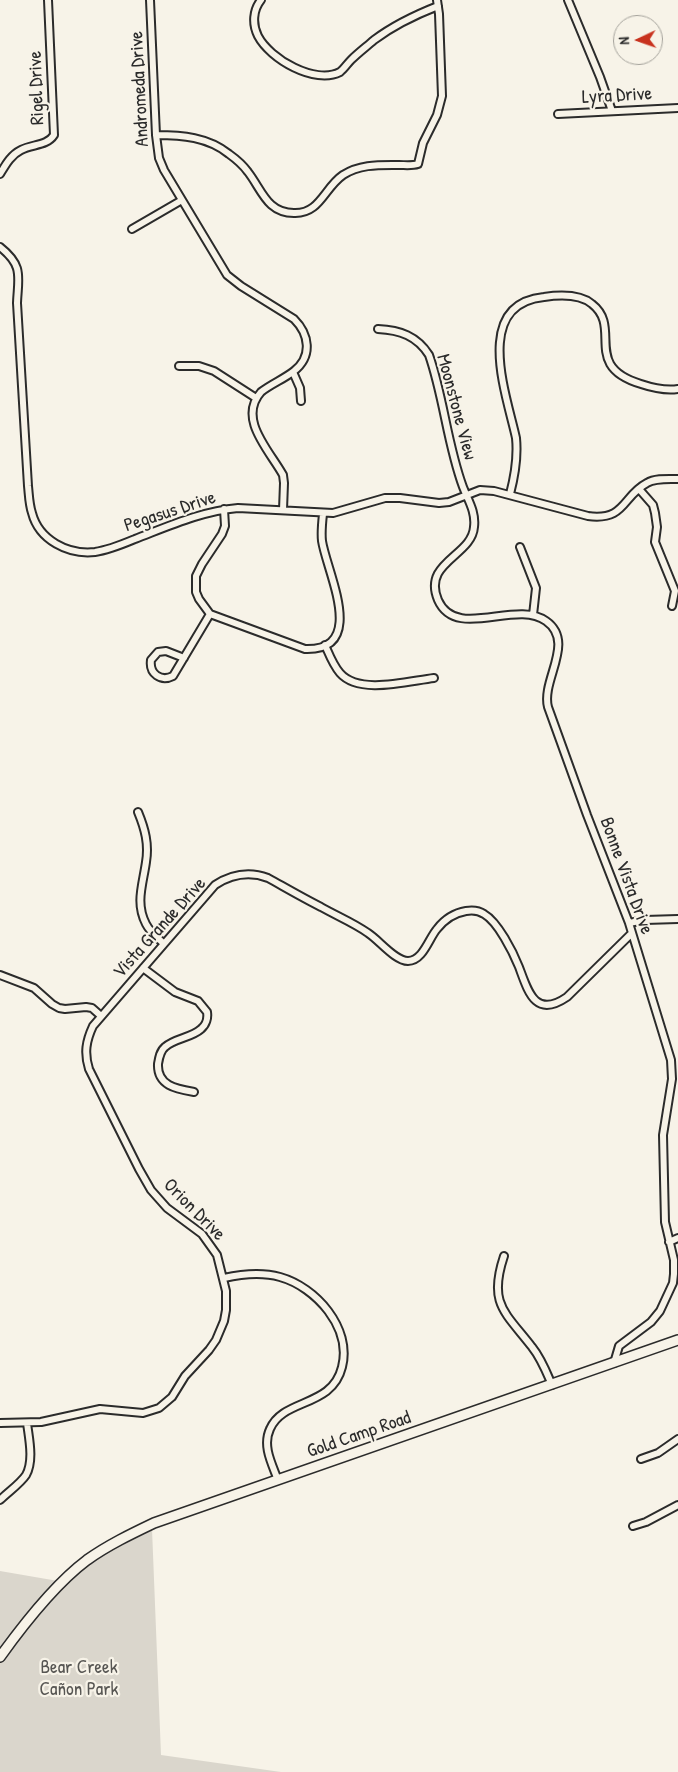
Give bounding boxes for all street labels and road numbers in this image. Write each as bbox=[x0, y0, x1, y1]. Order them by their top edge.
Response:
street label: Andromeda Drive bbox=[126, 31, 154, 147]
street label: Rigel Drive bbox=[24, 51, 50, 125]
street label: Lyra Drive bbox=[581, 83, 653, 109]
street label: Moonstone View bbox=[431, 352, 481, 462]
street label: Pegasus Drive bbox=[121, 486, 219, 538]
street label: Bonne Vista Drive bbox=[594, 814, 658, 938]
street label: Vista Grande Drive bbox=[109, 873, 211, 983]
street label: Orion Drive bbox=[158, 1174, 230, 1246]
street label: Gold Camp Road bbox=[304, 1407, 414, 1463]

